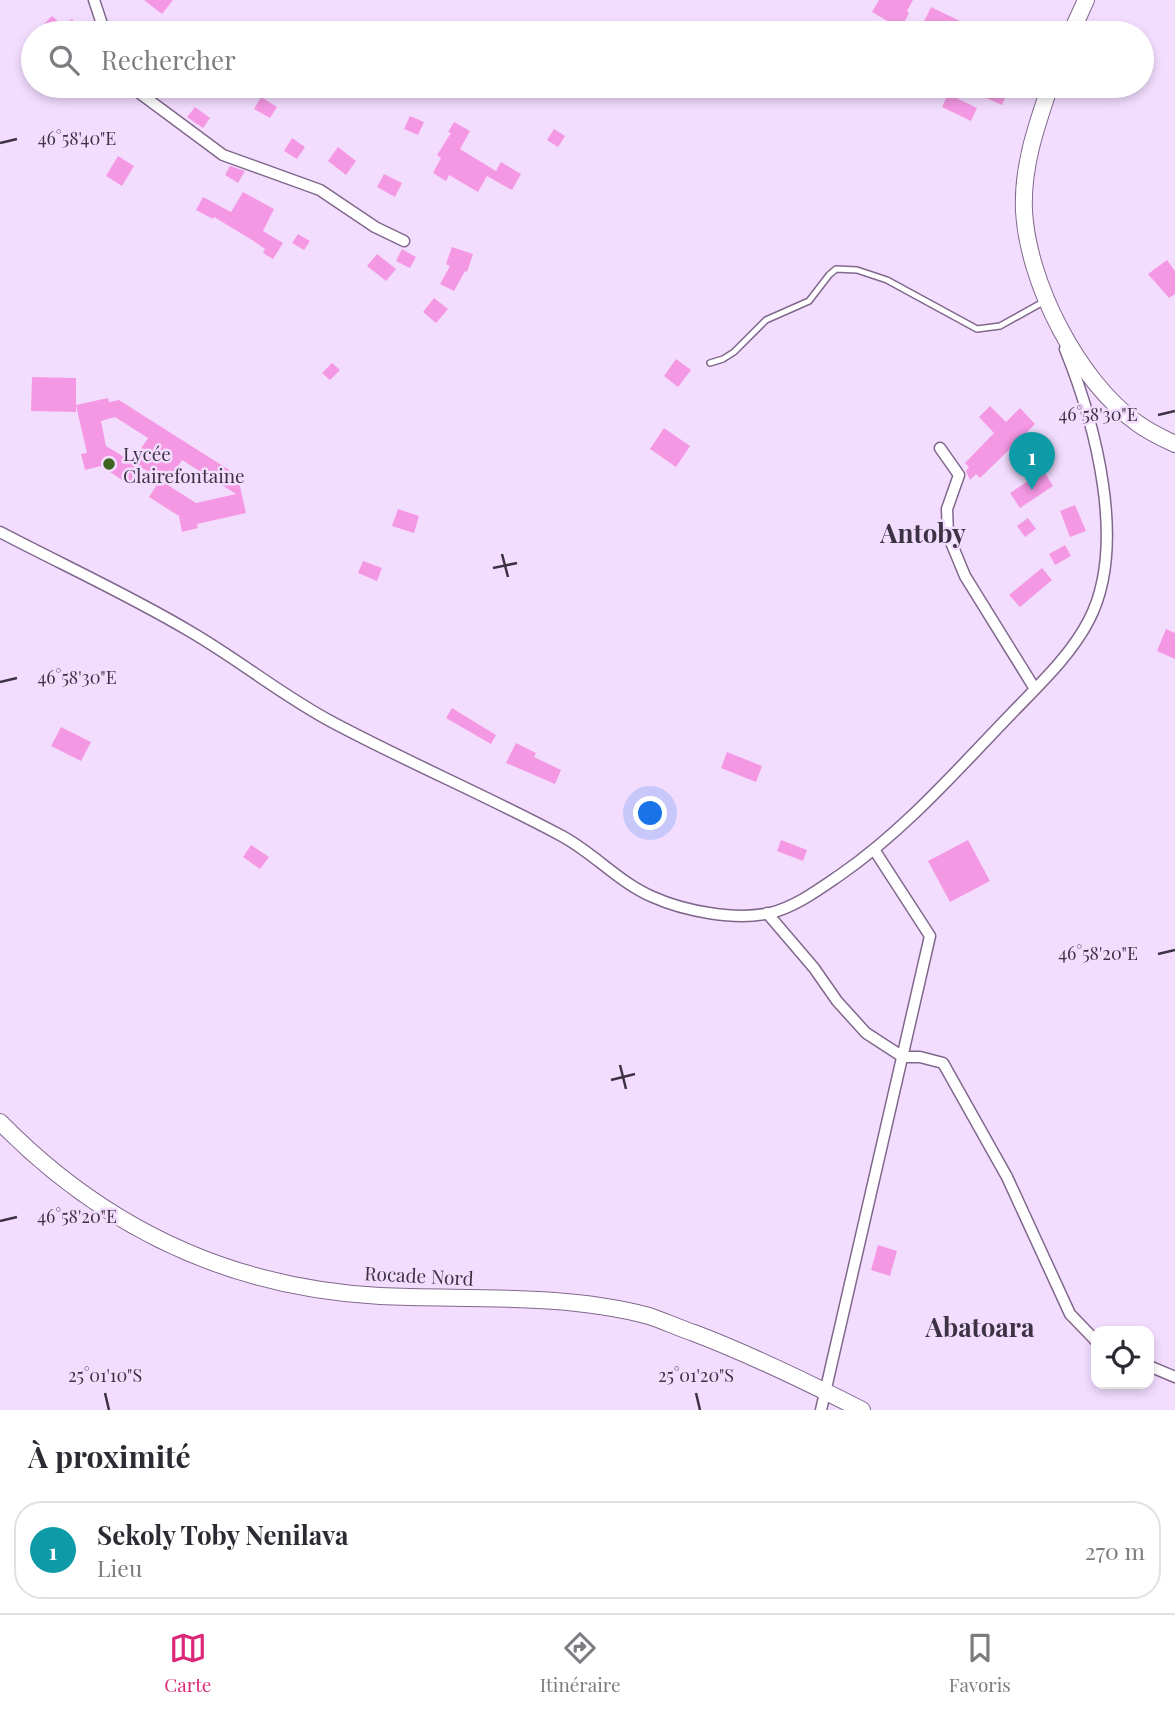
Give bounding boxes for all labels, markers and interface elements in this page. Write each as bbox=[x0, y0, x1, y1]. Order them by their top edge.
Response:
search box bbox=[21, 21, 1154, 98]
icon: search bbox=[45, 41, 83, 79]
text: Rechercher bbox=[101, 42, 236, 77]
text: 46°58'40"E bbox=[38, 126, 116, 150]
text: 46°58'30"E bbox=[1058, 402, 1138, 426]
pin: 1 bbox=[1009, 432, 1055, 490]
place label: Lycée Clairefontaine bbox=[123, 440, 245, 488]
marker: Lycée Clairefontaine bbox=[101, 456, 117, 472]
district label: Antoby bbox=[879, 515, 966, 550]
text: 46°58'30"E bbox=[37, 665, 117, 689]
your location bbox=[633, 796, 667, 830]
text: 46°58'20"E bbox=[1058, 941, 1138, 965]
text: 46°58'20"E bbox=[37, 1204, 117, 1228]
street label: Rocade Nord bbox=[364, 1259, 474, 1291]
district label: Abatoara bbox=[925, 1309, 1035, 1344]
map controls bbox=[1091, 1326, 1154, 1389]
button: locate bbox=[1091, 1326, 1154, 1389]
text: 25°01'10"S bbox=[68, 1363, 142, 1387]
text: 25°01'20"S bbox=[658, 1363, 734, 1387]
text: À proximité bbox=[28, 1436, 191, 1476]
text: Sekoly Toby Nenilava bbox=[97, 1517, 348, 1552]
text: 1 bbox=[49, 1535, 57, 1566]
text: 270 m bbox=[1085, 1535, 1145, 1566]
text: Lieu bbox=[97, 1552, 142, 1583]
tab: Carte bbox=[164, 1629, 211, 1697]
tab: Itinéraire bbox=[540, 1629, 621, 1697]
tab: Favoris bbox=[949, 1629, 1011, 1697]

